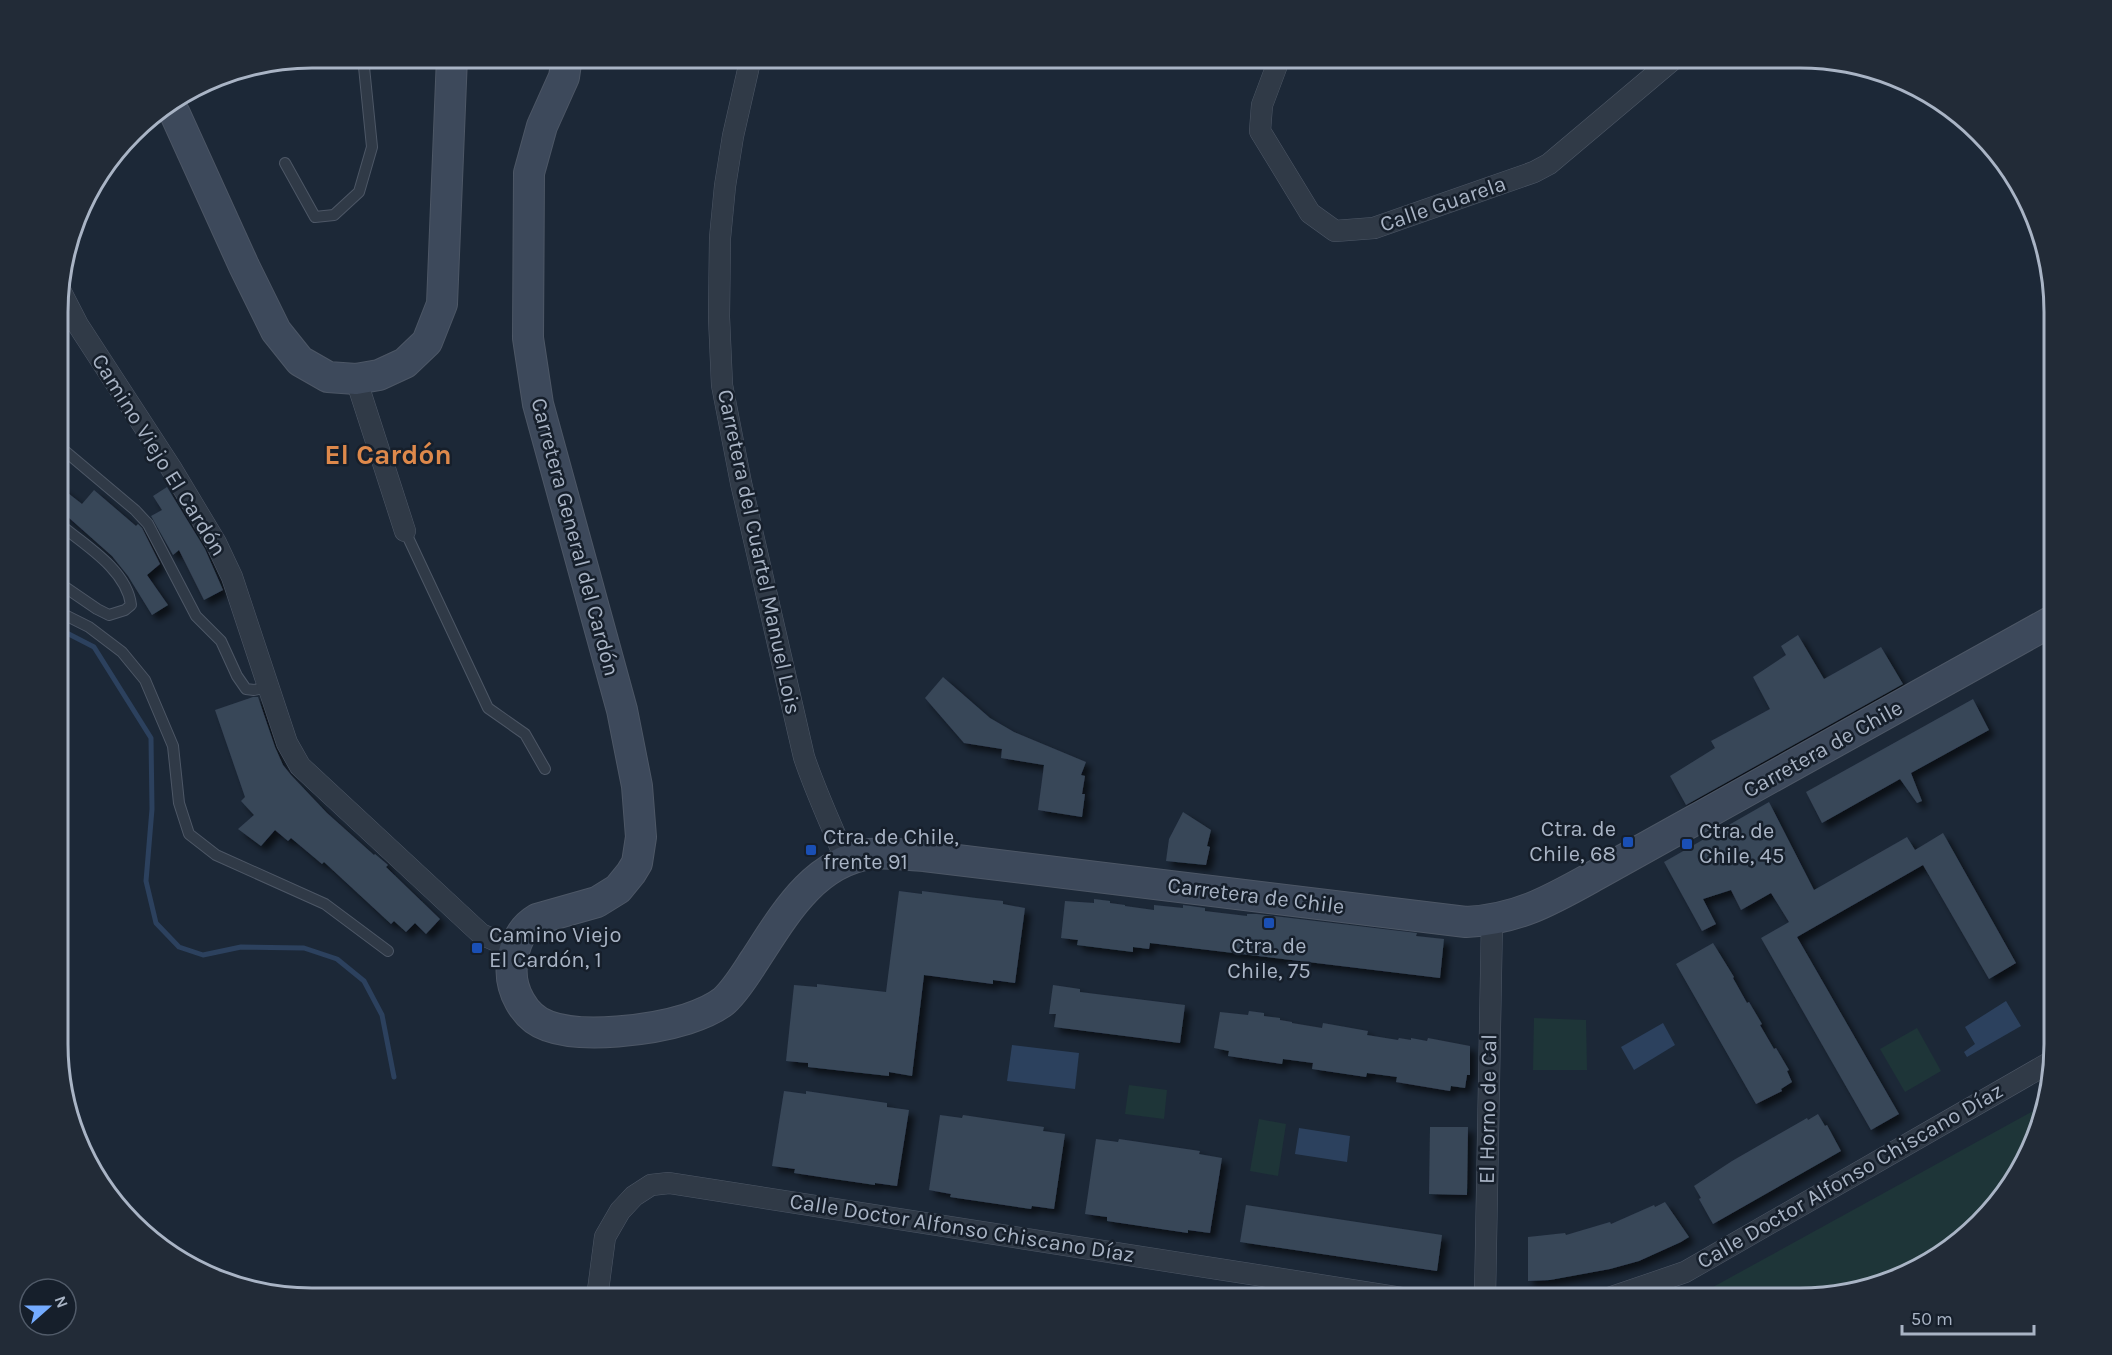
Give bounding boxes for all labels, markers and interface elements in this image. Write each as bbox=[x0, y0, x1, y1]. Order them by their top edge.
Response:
street label: Calle Guarela bbox=[1377, 170, 1509, 238]
street label: Camino Viejo El Cardón bbox=[86, 349, 232, 561]
street label: Carretera del Cuartel Manuel Lois bbox=[712, 387, 806, 717]
street label: Carretera General del Cardón bbox=[525, 395, 625, 679]
district label: El Cardón bbox=[324, 438, 452, 471]
street label: Carretera de Chile bbox=[1739, 694, 1907, 804]
place label: Ctra. de Chile, 68 bbox=[1529, 816, 1616, 867]
place label: Ctra. de Chile, 45 bbox=[1699, 818, 1784, 869]
place label: Ctra. de Chile, frente 91 bbox=[823, 824, 959, 875]
marker: Ctra. de Chile, 68 bbox=[1621, 835, 1635, 849]
marker: Ctra. de Chile, 45 bbox=[1680, 837, 1694, 851]
marker: Ctra. de Chile, frente 91 bbox=[804, 843, 818, 857]
street label: Carretera de Chile bbox=[1166, 872, 1346, 920]
marker: Ctra. de Chile, 75 bbox=[1262, 916, 1276, 930]
place label: Camino Viejo El Cardón, 1 bbox=[489, 922, 621, 973]
place label: Ctra. de Chile, 75 bbox=[1227, 933, 1311, 984]
marker: Camino Viejo El Cardón, 1 bbox=[470, 941, 484, 955]
street label: El Horno de Cal bbox=[1474, 1034, 1502, 1184]
street label: Calle Doctor Alfonso Chiscano Díaz bbox=[1692, 1078, 2008, 1274]
street label: Calle Doctor Alfonso Chiscano Díaz bbox=[788, 1188, 1136, 1268]
north arrow bbox=[18, 1277, 78, 1337]
text: N bbox=[51, 1293, 72, 1311]
scale bar bbox=[1902, 1298, 2034, 1336]
text: 50 m bbox=[1911, 1308, 1953, 1330]

